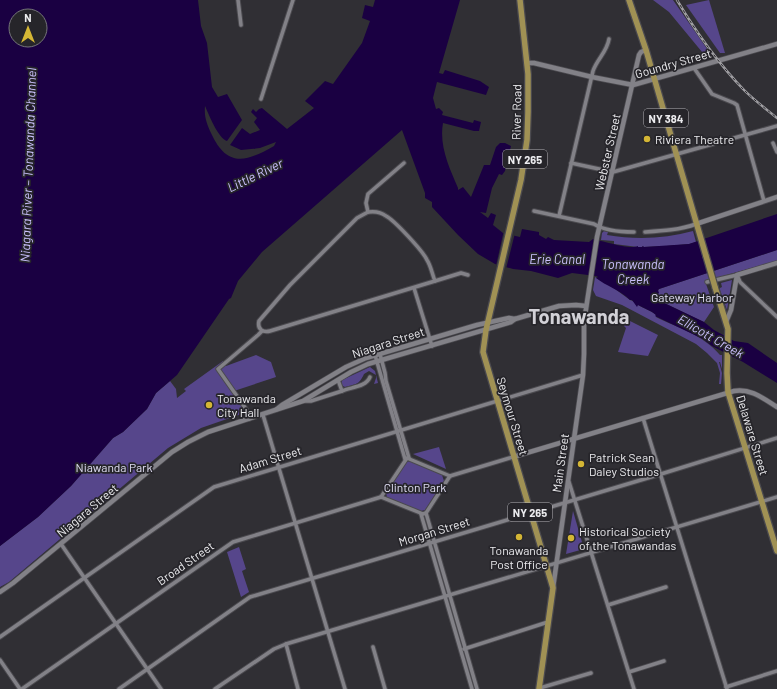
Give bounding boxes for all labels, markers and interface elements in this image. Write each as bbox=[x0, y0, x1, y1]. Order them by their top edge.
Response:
north arrow bbox=[8, 8, 48, 48]
text: N bbox=[24, 11, 32, 24]
street label: Goundry Street bbox=[633, 45, 713, 81]
water label: Niagara River – Tonawanda Channel bbox=[17, 67, 39, 263]
street label: River Road bbox=[509, 84, 523, 140]
road number: NY 384 bbox=[644, 109, 688, 127]
street label: Webster Street bbox=[591, 112, 623, 192]
place label: Riviera Theatre bbox=[655, 132, 734, 146]
marker: Riviera Theatre bbox=[642, 134, 652, 144]
road number: NY 265 bbox=[503, 150, 547, 168]
water label: Little River bbox=[225, 155, 286, 195]
water label: Erie Canal bbox=[529, 251, 585, 267]
water label: Tonawanda Creek bbox=[602, 256, 665, 287]
park label: Gateway Harbor bbox=[651, 290, 734, 304]
district label: Tonawanda bbox=[529, 304, 629, 328]
water label: Ellicott Creek bbox=[675, 311, 747, 362]
street label: Niagara Street bbox=[350, 324, 426, 360]
street label: Seymour Street bbox=[494, 375, 532, 457]
place label: Tonawanda City Hall bbox=[217, 391, 276, 419]
street label: Delaware Street bbox=[734, 393, 772, 477]
marker: Tonawanda City Hall bbox=[204, 400, 214, 410]
street label: Main Street bbox=[549, 433, 571, 493]
street label: Adam Street bbox=[237, 443, 303, 475]
place label: Patrick Sean Daley Studios bbox=[589, 450, 659, 478]
marker: Patrick Sean Daley Studios bbox=[576, 459, 586, 469]
park label: Niawanda Park bbox=[76, 460, 152, 474]
street label: Niagara Street bbox=[54, 480, 120, 540]
park label: Clinton Park bbox=[384, 480, 446, 494]
road number: NY 265 bbox=[508, 503, 552, 521]
street label: Morgan Street bbox=[397, 514, 471, 548]
place label: Historical Society of the Tonawandas bbox=[579, 524, 676, 552]
marker: Tonawanda Post Office bbox=[514, 532, 524, 542]
marker: Historical Society of the Tonawandas bbox=[566, 533, 576, 543]
street label: Broad Street bbox=[154, 538, 216, 588]
place label: Tonawanda Post Office bbox=[490, 543, 548, 571]

